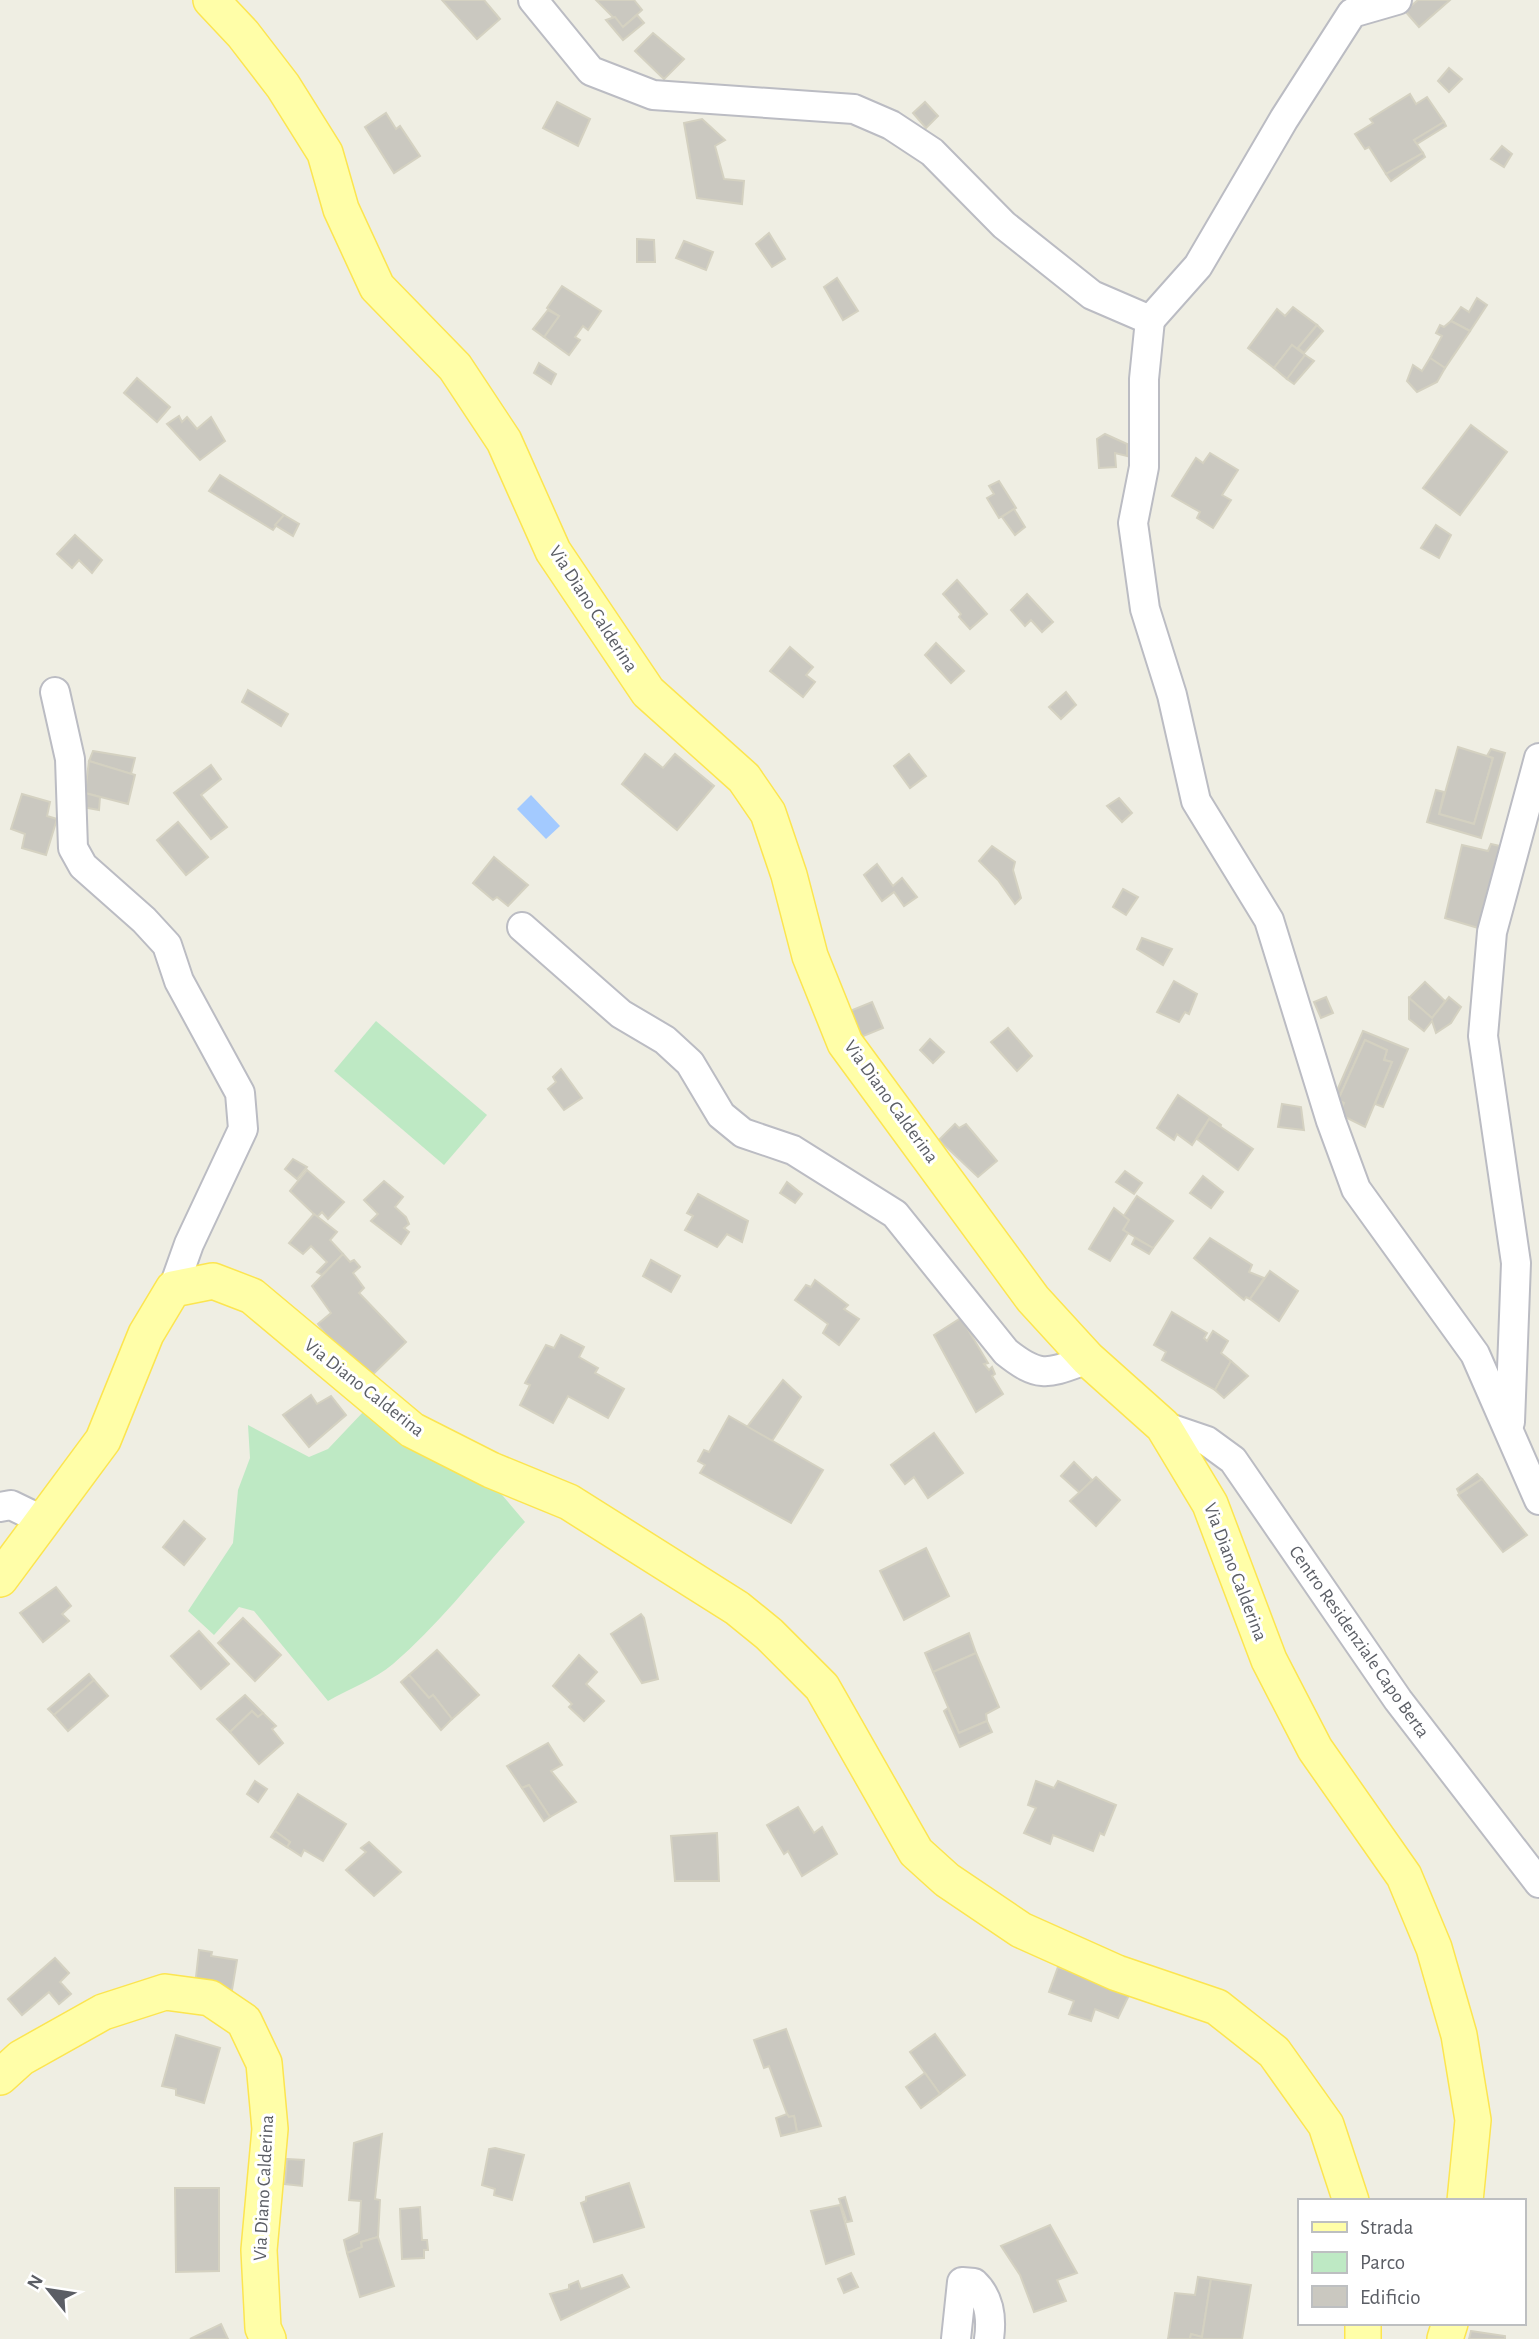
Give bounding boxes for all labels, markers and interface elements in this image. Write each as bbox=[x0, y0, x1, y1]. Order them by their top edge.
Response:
street label: Via Diano Calderina bbox=[545, 543, 641, 676]
street label: Via Diano Calderina bbox=[840, 1037, 942, 1167]
street label: Via Diano Calderina bbox=[301, 1335, 428, 1441]
street label: Via Diano Calderina bbox=[1200, 1500, 1270, 1644]
street label: Centro Residenziale Capo Berta bbox=[1285, 1542, 1433, 1742]
street label: Via Diano Calderina bbox=[251, 2114, 277, 2262]
legend bbox=[1298, 2199, 1525, 2325]
text: Strada bbox=[1360, 2217, 1414, 2238]
text: Parco bbox=[1360, 2252, 1405, 2273]
north arrow bbox=[14, 2255, 84, 2325]
text: N bbox=[24, 2272, 47, 2293]
text: Edificio bbox=[1360, 2287, 1421, 2308]

